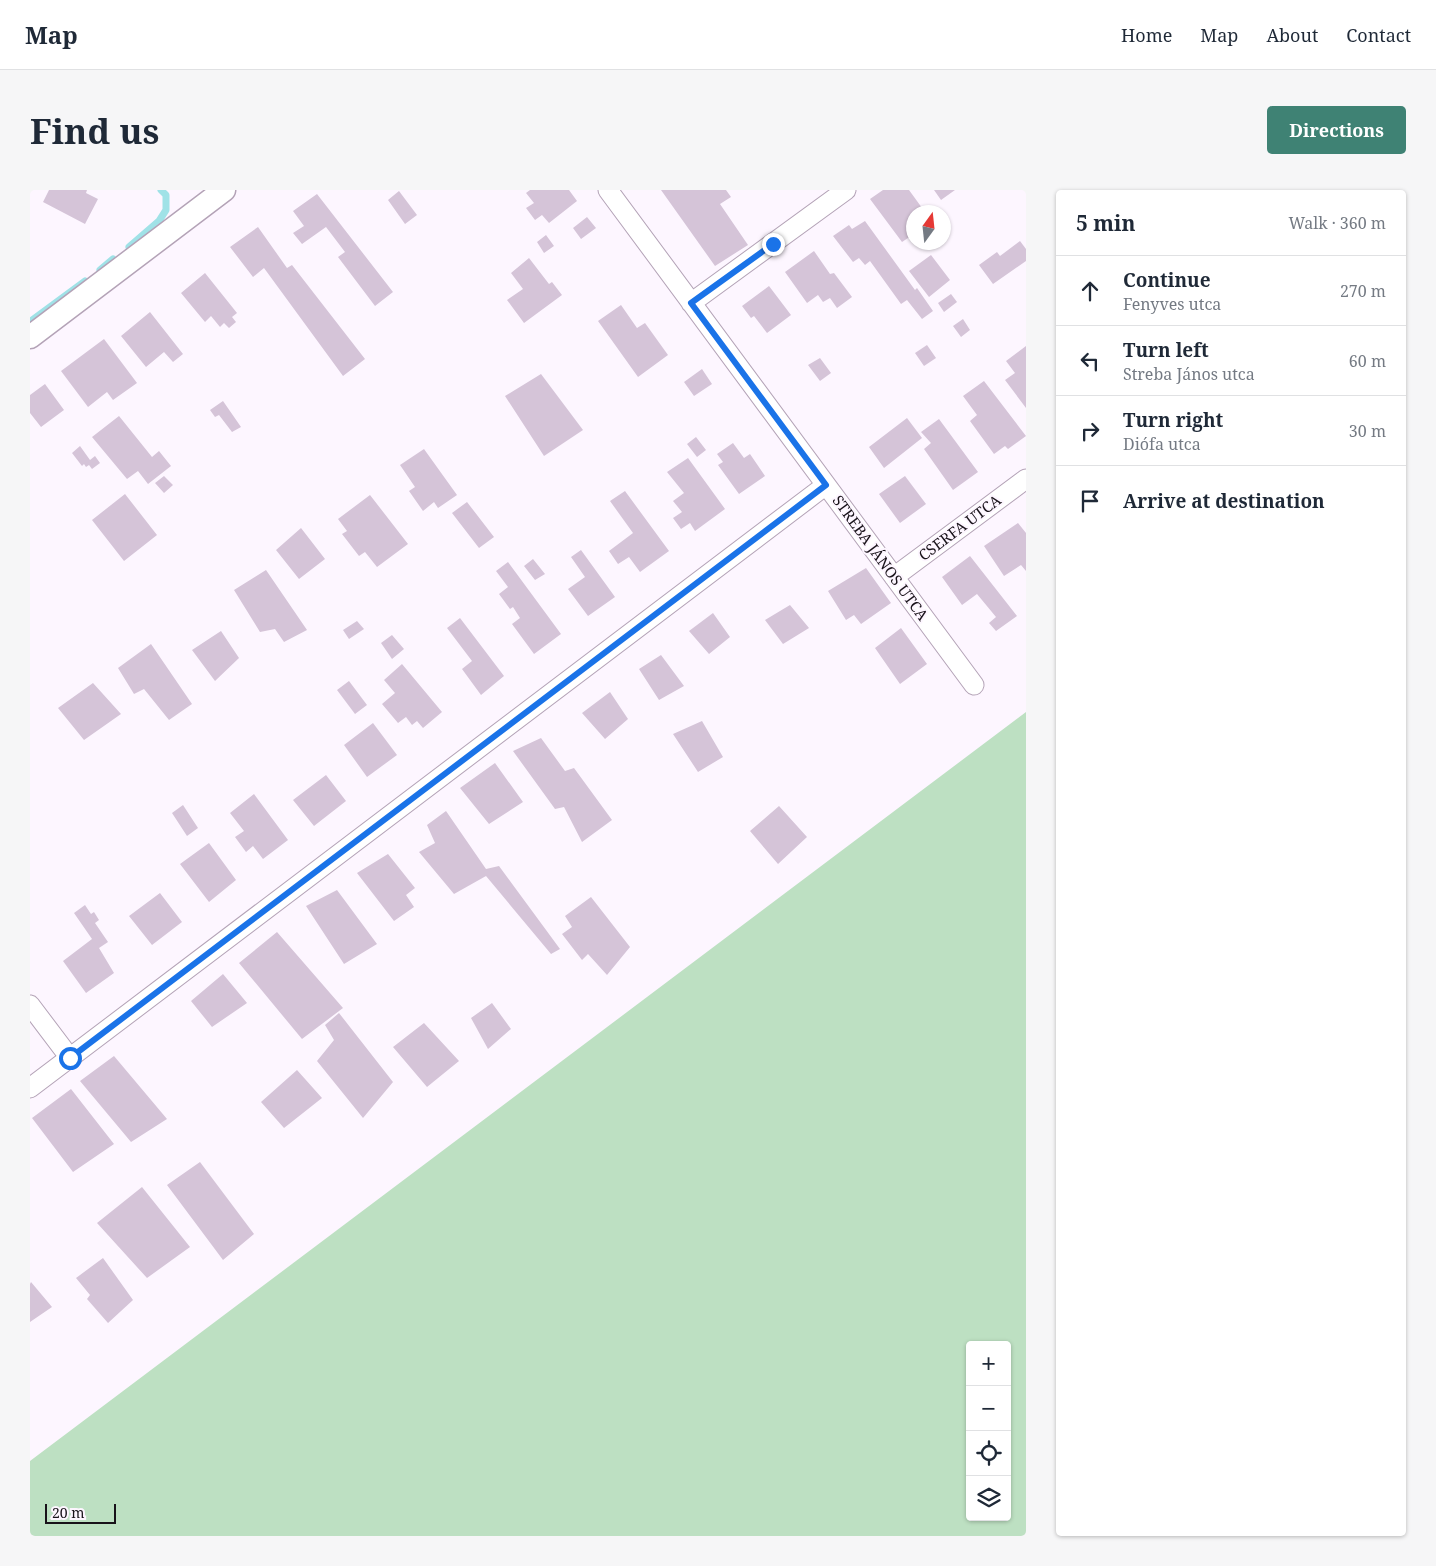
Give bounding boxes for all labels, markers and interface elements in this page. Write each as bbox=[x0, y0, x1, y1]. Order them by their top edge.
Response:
text: Map bbox=[25, 18, 78, 51]
text: Home bbox=[1121, 23, 1172, 47]
text: Map bbox=[1200, 23, 1238, 47]
text: About bbox=[1266, 23, 1318, 47]
text: Contact bbox=[1346, 23, 1411, 47]
button: Directions bbox=[1267, 106, 1406, 154]
text: Find us bbox=[30, 107, 159, 154]
north arrow bbox=[906, 205, 951, 250]
text: 5 min bbox=[1076, 209, 1135, 237]
text: Walk · 360 m bbox=[1289, 212, 1386, 234]
route end bbox=[762, 233, 785, 256]
text: Continue bbox=[1123, 267, 1211, 293]
icon: ahead bbox=[1076, 277, 1104, 305]
text: 270 m bbox=[1340, 280, 1386, 302]
text: Fenyves utca bbox=[1123, 293, 1221, 315]
text: Turn left bbox=[1123, 337, 1209, 363]
icon: left bbox=[1076, 347, 1104, 375]
text: 60 m bbox=[1349, 350, 1386, 372]
text: Streba János utca bbox=[1123, 363, 1255, 385]
text: Turn right bbox=[1123, 407, 1223, 433]
icon: right bbox=[1076, 417, 1104, 445]
text: 30 m bbox=[1349, 420, 1386, 442]
text: Diófa utca bbox=[1123, 433, 1201, 455]
icon: arrive bbox=[1076, 487, 1104, 515]
text: Arrive at destination bbox=[1123, 488, 1325, 514]
street label: CSERFA UTCA bbox=[914, 489, 1005, 565]
street label: STREBA JÁNOS UTCA bbox=[829, 491, 933, 624]
route start bbox=[59, 1047, 82, 1070]
map controls bbox=[966, 1341, 1011, 1521]
button: + bbox=[966, 1341, 1011, 1386]
button: − bbox=[966, 1386, 1011, 1431]
button: locate bbox=[966, 1431, 1011, 1476]
button: layers bbox=[966, 1476, 1011, 1521]
scale bar bbox=[45, 1501, 116, 1524]
text: 20 m bbox=[52, 1503, 85, 1522]

